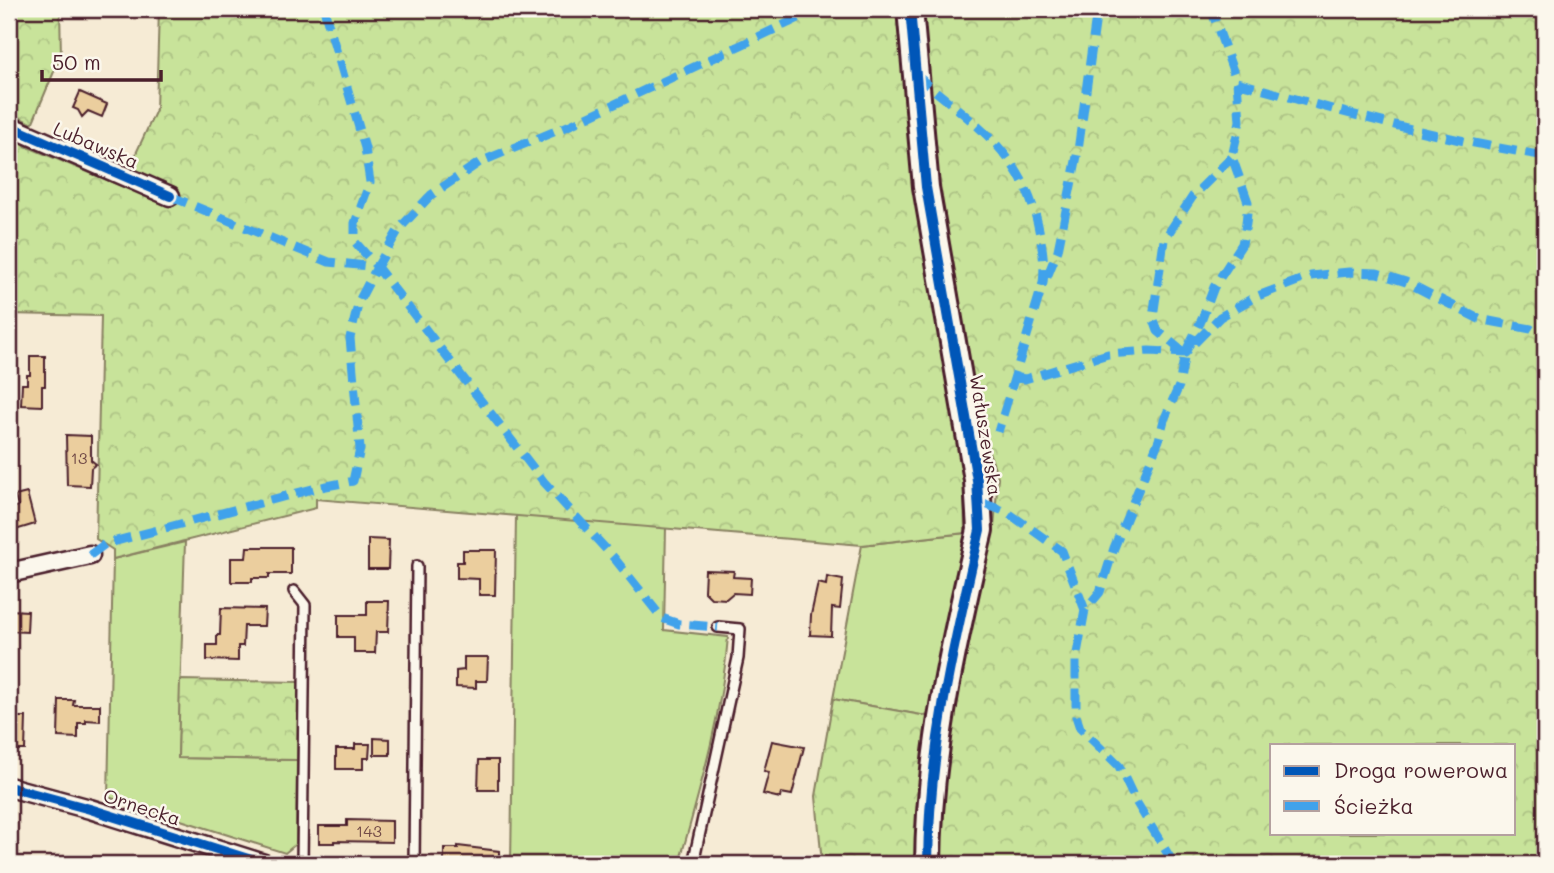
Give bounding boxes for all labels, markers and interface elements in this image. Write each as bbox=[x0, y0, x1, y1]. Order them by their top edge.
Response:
scale bar bbox=[42, 38, 161, 82]
text: 50 m bbox=[52, 48, 101, 75]
street label: Lubawska bbox=[50, 115, 143, 174]
street label: Wałuszewska bbox=[965, 373, 1008, 497]
house number: 13 bbox=[71, 447, 87, 468]
legend bbox=[1270, 744, 1516, 834]
text: Droga rowerowa bbox=[1334, 756, 1508, 783]
street label: Ornecka bbox=[100, 782, 184, 831]
text: Ścieżka bbox=[1334, 792, 1414, 819]
house number: 143 bbox=[356, 820, 382, 841]

